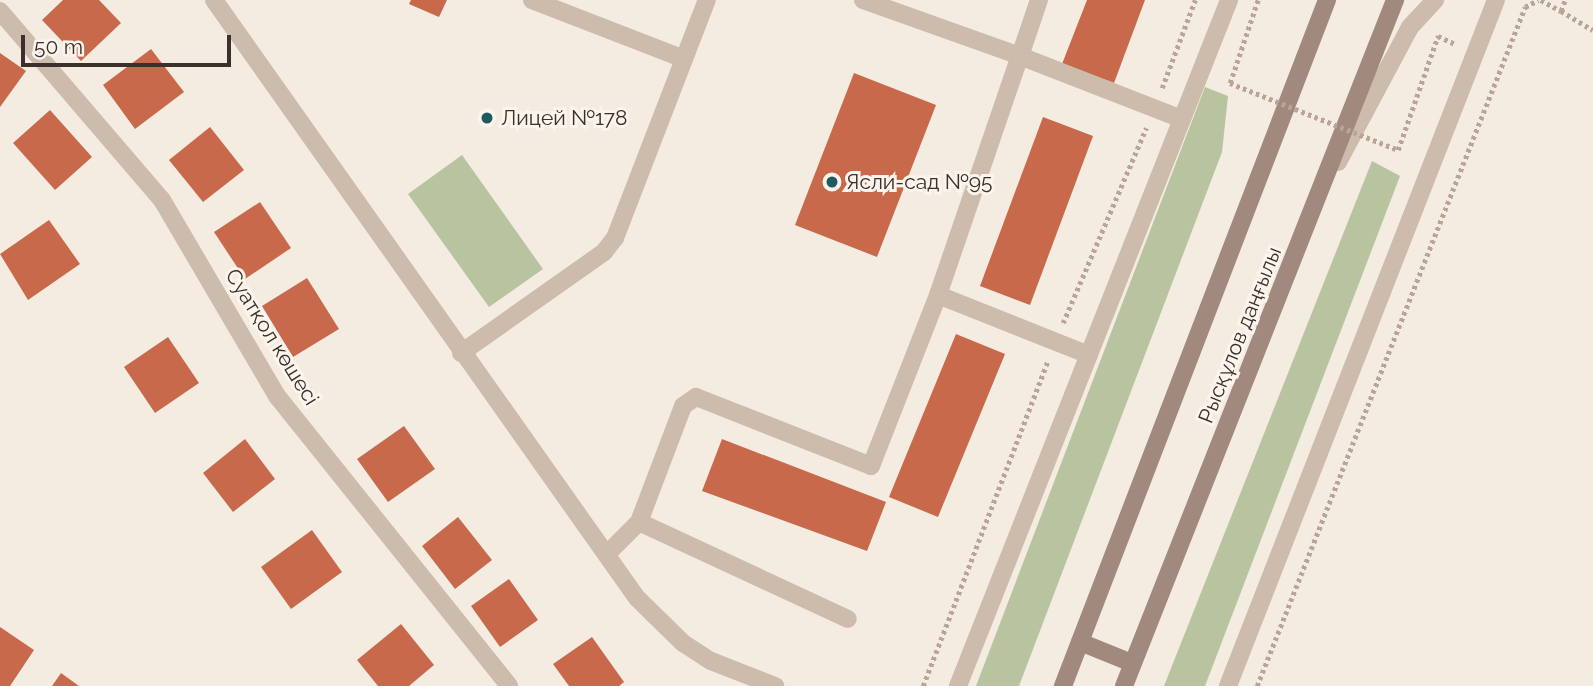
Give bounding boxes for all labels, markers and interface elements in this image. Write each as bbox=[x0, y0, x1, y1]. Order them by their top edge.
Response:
scale bar bbox=[24, 21, 234, 65]
text: 50 m bbox=[34, 34, 83, 59]
place label: Лицей №178 bbox=[501, 105, 628, 131]
marker: Лицей №178 bbox=[479, 110, 495, 126]
place label: Ясли-сад №95 bbox=[846, 169, 992, 195]
marker: Ясли-сад №95 bbox=[824, 174, 840, 190]
street label: Рысқұлов даңғылы bbox=[1193, 243, 1287, 427]
street label: Суатқол көшесі bbox=[220, 264, 324, 410]

